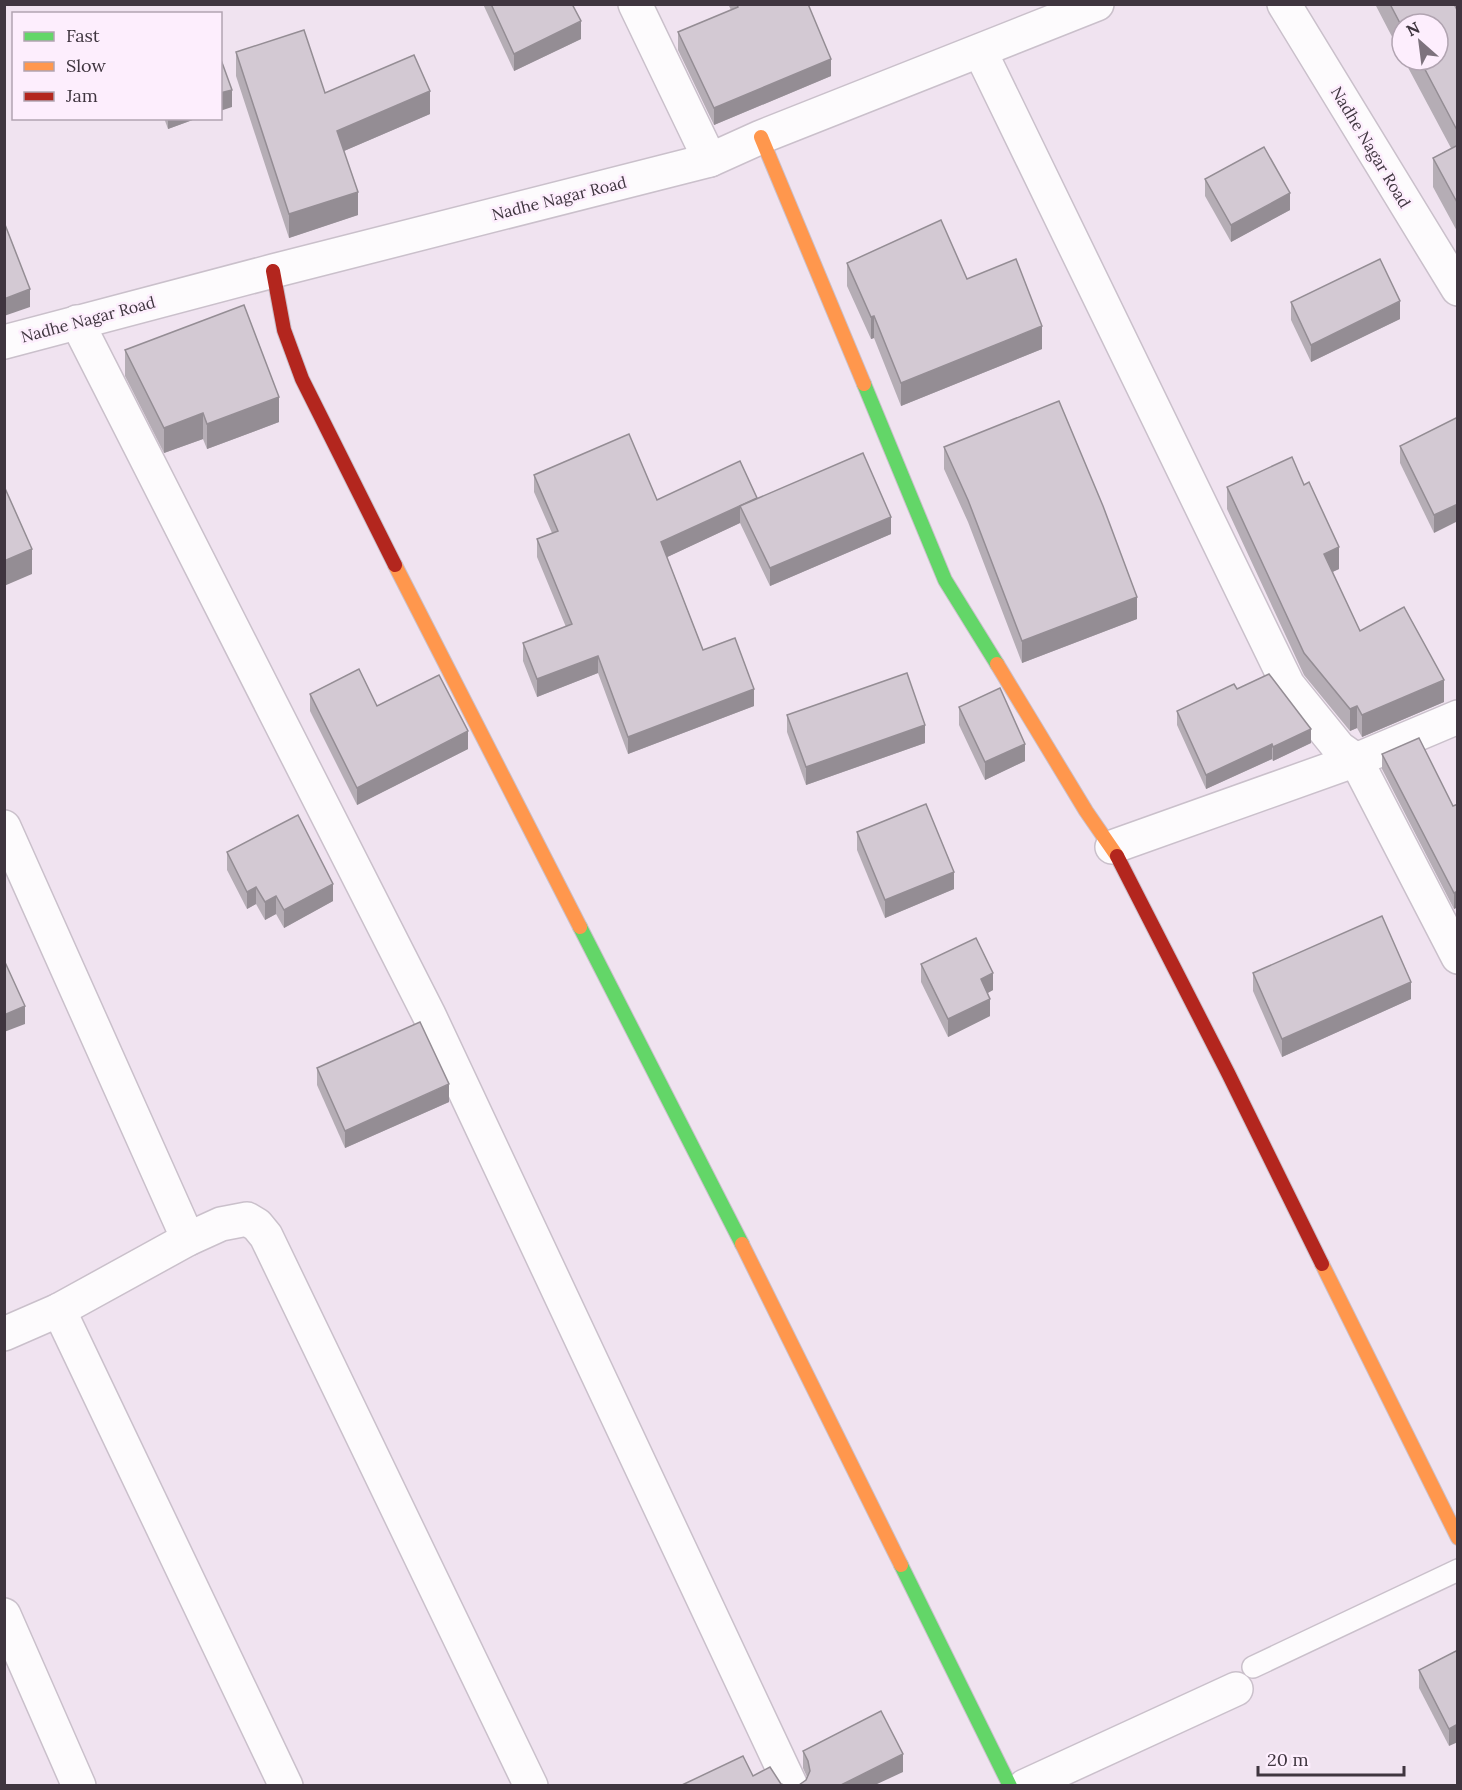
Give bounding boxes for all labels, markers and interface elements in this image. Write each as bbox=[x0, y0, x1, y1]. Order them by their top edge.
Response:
legend bbox=[12, 12, 222, 120]
north arrow bbox=[1390, 12, 1450, 72]
text: N bbox=[1403, 17, 1423, 40]
text: Fast bbox=[66, 24, 100, 47]
text: Slow bbox=[66, 54, 106, 77]
street label: Nadhe Nagar Road bbox=[1327, 83, 1415, 212]
text: Jam bbox=[65, 84, 98, 107]
street label: Nadhe Nagar Road bbox=[490, 171, 629, 224]
street label: Nadhe Nagar Road bbox=[19, 291, 158, 347]
scale bar bbox=[1258, 1739, 1404, 1777]
text: 20 m bbox=[1267, 1748, 1309, 1771]

